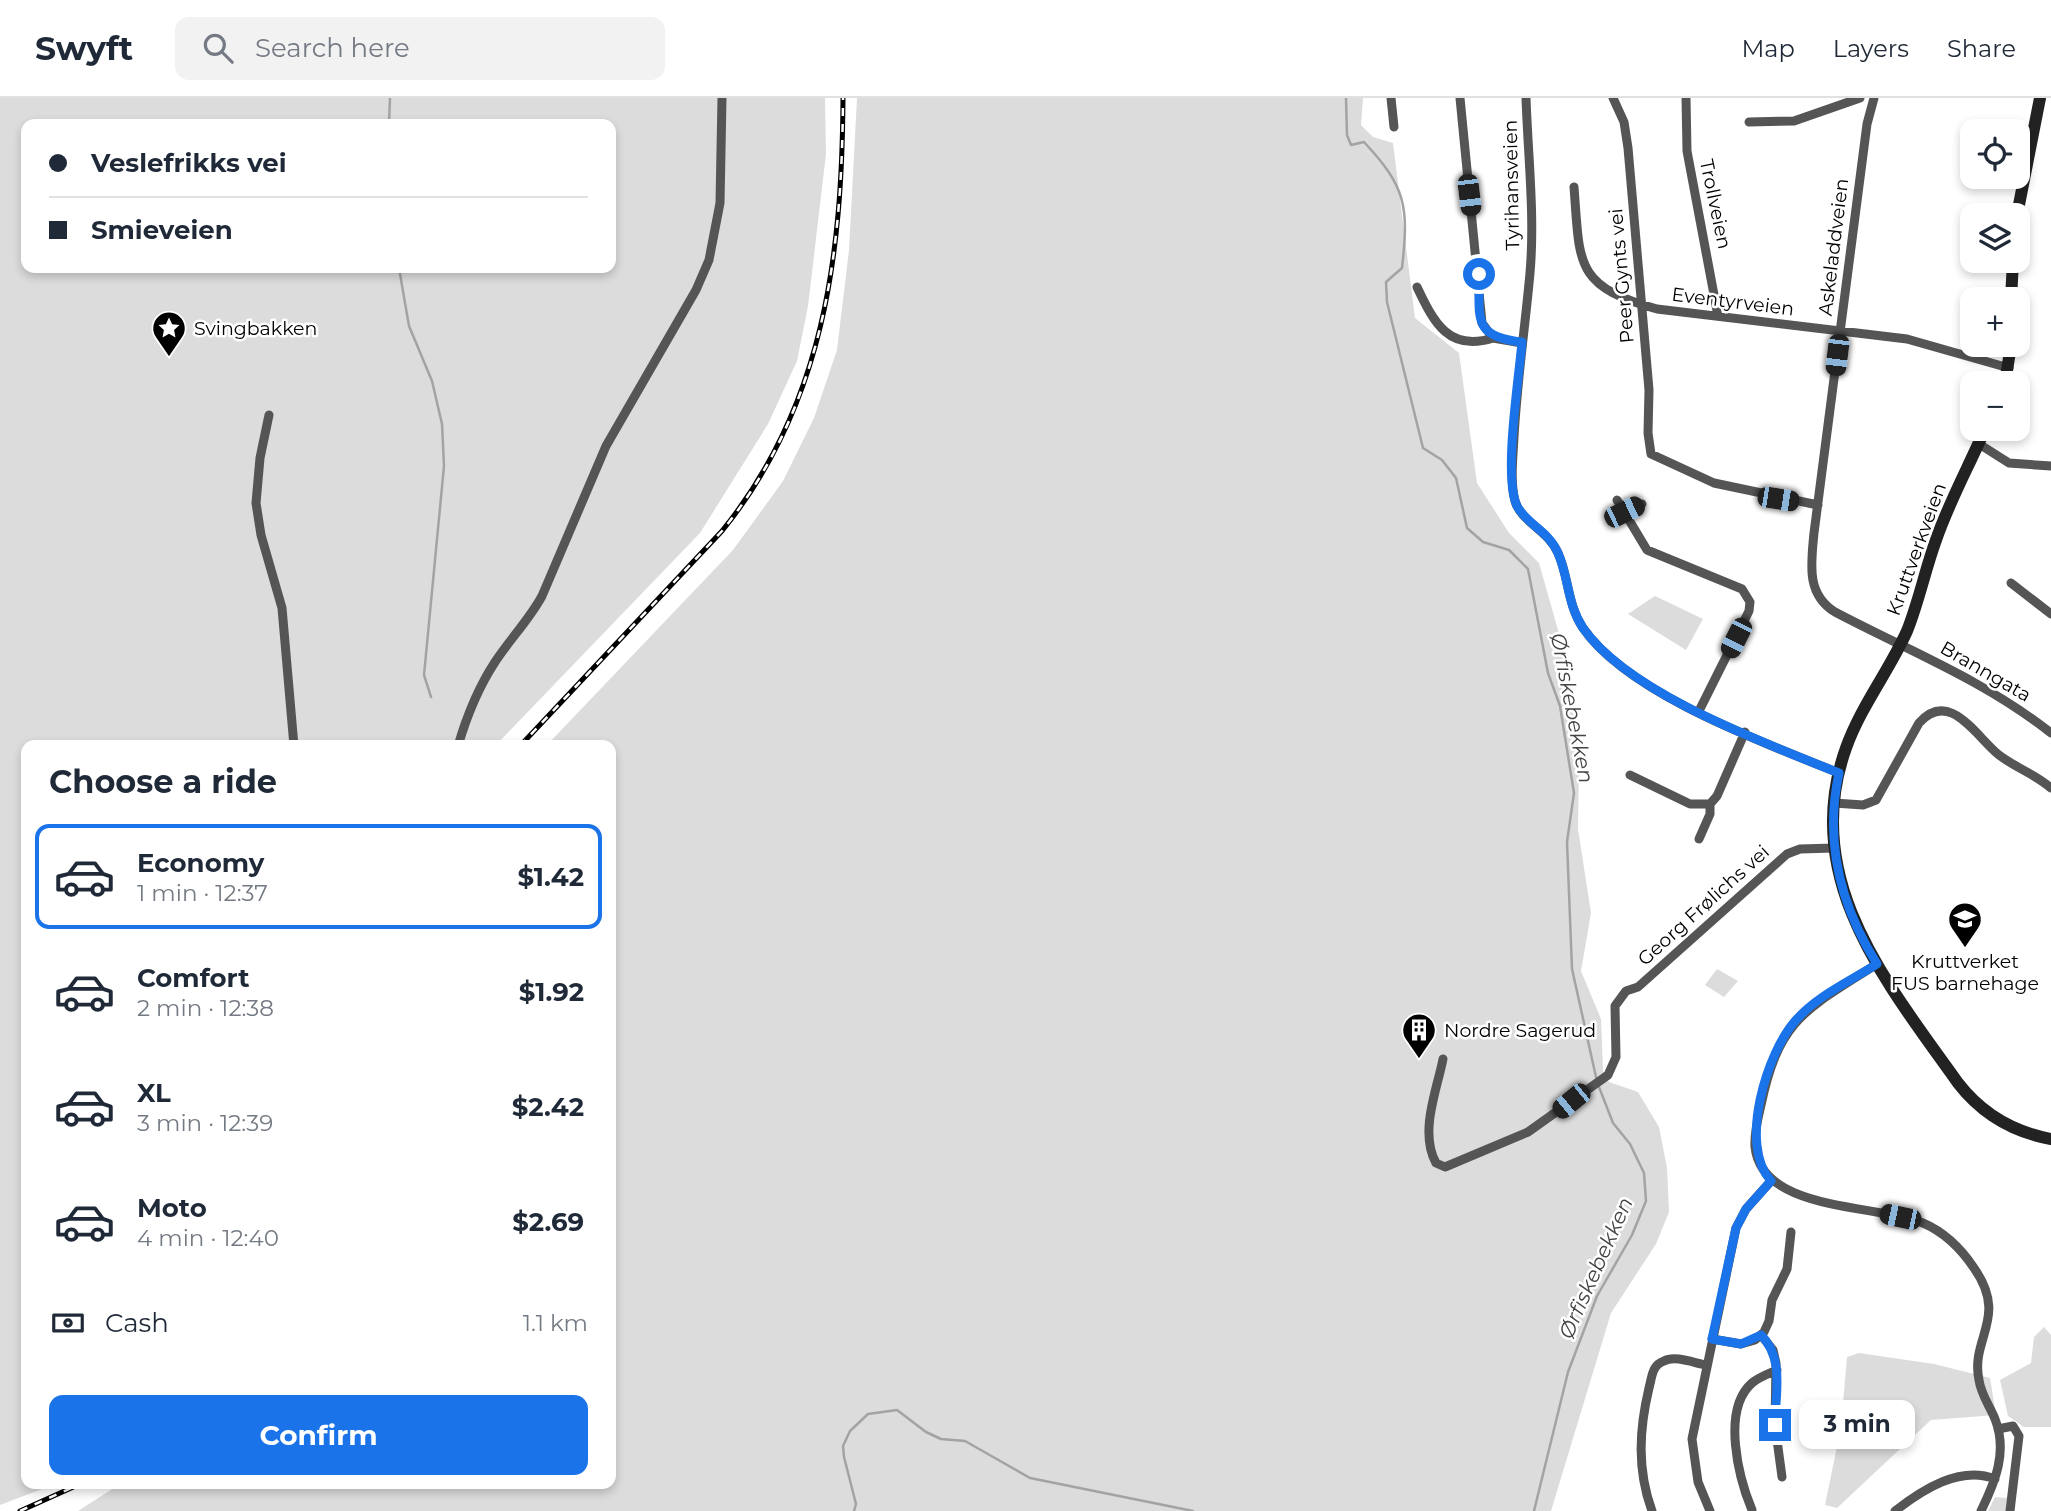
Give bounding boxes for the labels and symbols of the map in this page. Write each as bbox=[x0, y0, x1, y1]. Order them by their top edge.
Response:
street label: Tyrihansveien bbox=[1499, 119, 1524, 251]
street label: Trollveien bbox=[1695, 157, 1736, 251]
car bbox=[1457, 173, 1482, 217]
street label: Askeladdveien bbox=[1814, 177, 1853, 317]
street label: Peer Gynts vei bbox=[1604, 208, 1639, 344]
route start bbox=[1463, 258, 1495, 290]
street label: Eventyrveien bbox=[1670, 283, 1795, 320]
place icon: Svingbakken bbox=[150, 309, 188, 358]
place label: Svingbakken bbox=[194, 317, 317, 340]
car bbox=[1825, 333, 1850, 377]
street label: Kruttverkveien bbox=[1882, 480, 1951, 619]
car bbox=[1756, 485, 1801, 513]
car bbox=[1601, 493, 1648, 531]
car bbox=[1718, 615, 1755, 661]
water label: Ørfiskebekken bbox=[1546, 631, 1599, 785]
street label: Branngata bbox=[1936, 636, 2035, 707]
street label: Georg Frølichs vei bbox=[1633, 840, 1774, 970]
school or university icon: Kruttverket FUS barnehage bbox=[1946, 900, 1984, 949]
place label: Kruttverket FUS barnehage bbox=[1891, 950, 2039, 995]
building icon: Nordre Sagerud bbox=[1400, 1011, 1438, 1060]
place label: Nordre Sagerud bbox=[1444, 1019, 1596, 1042]
car bbox=[1549, 1080, 1594, 1122]
water label: Ørfiskebekken bbox=[1553, 1193, 1638, 1343]
car bbox=[1878, 1202, 1923, 1232]
callout: 3 min bbox=[1800, 1400, 1915, 1450]
route end bbox=[1759, 1409, 1791, 1441]

